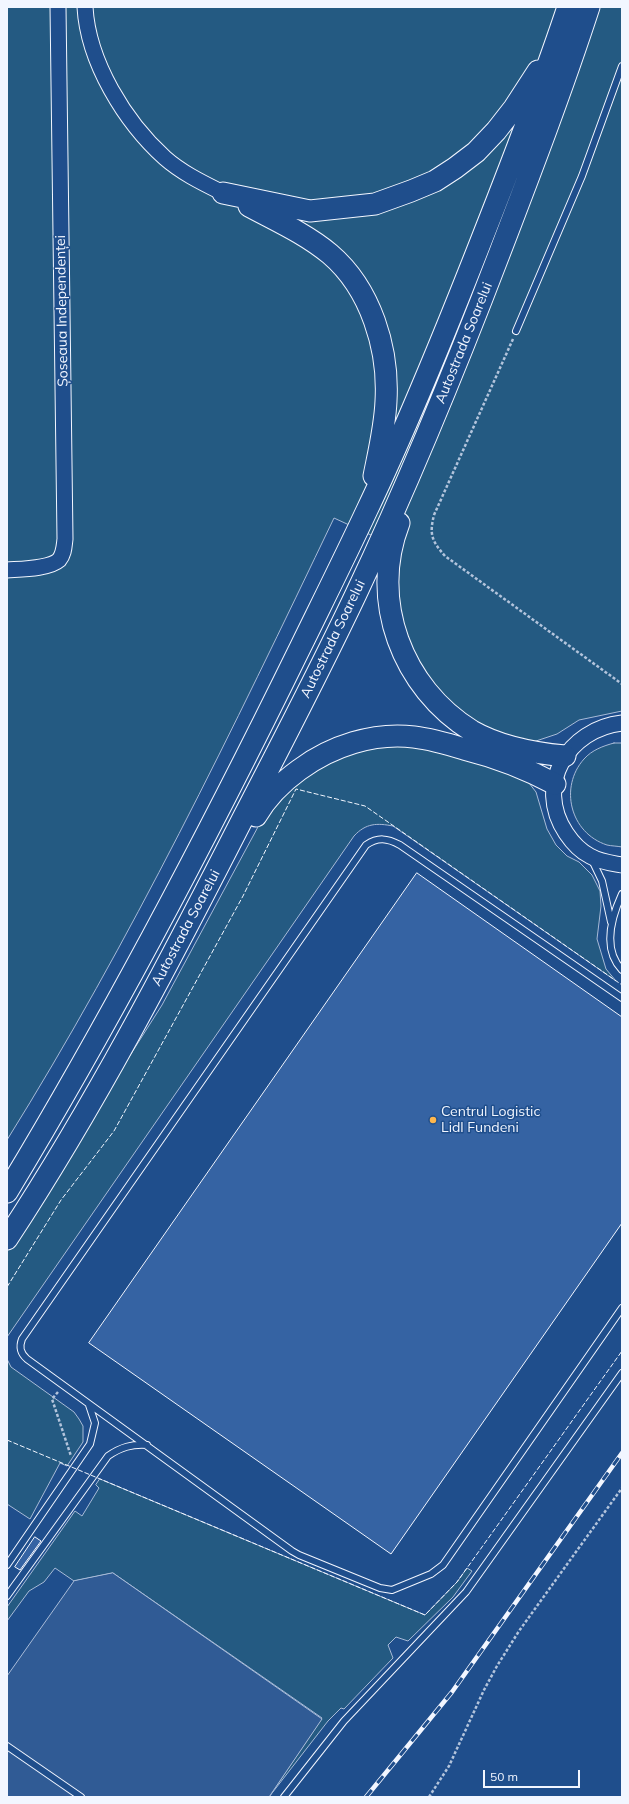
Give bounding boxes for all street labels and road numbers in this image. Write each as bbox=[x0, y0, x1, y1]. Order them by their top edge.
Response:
street label: Șoseaua Independenței bbox=[52, 235, 72, 387]
street label: Autostrada Soarelui bbox=[432, 280, 496, 406]
street label: Autostrada Soarelui bbox=[297, 577, 369, 701]
street label: Autostrada Soarelui bbox=[148, 867, 224, 989]

